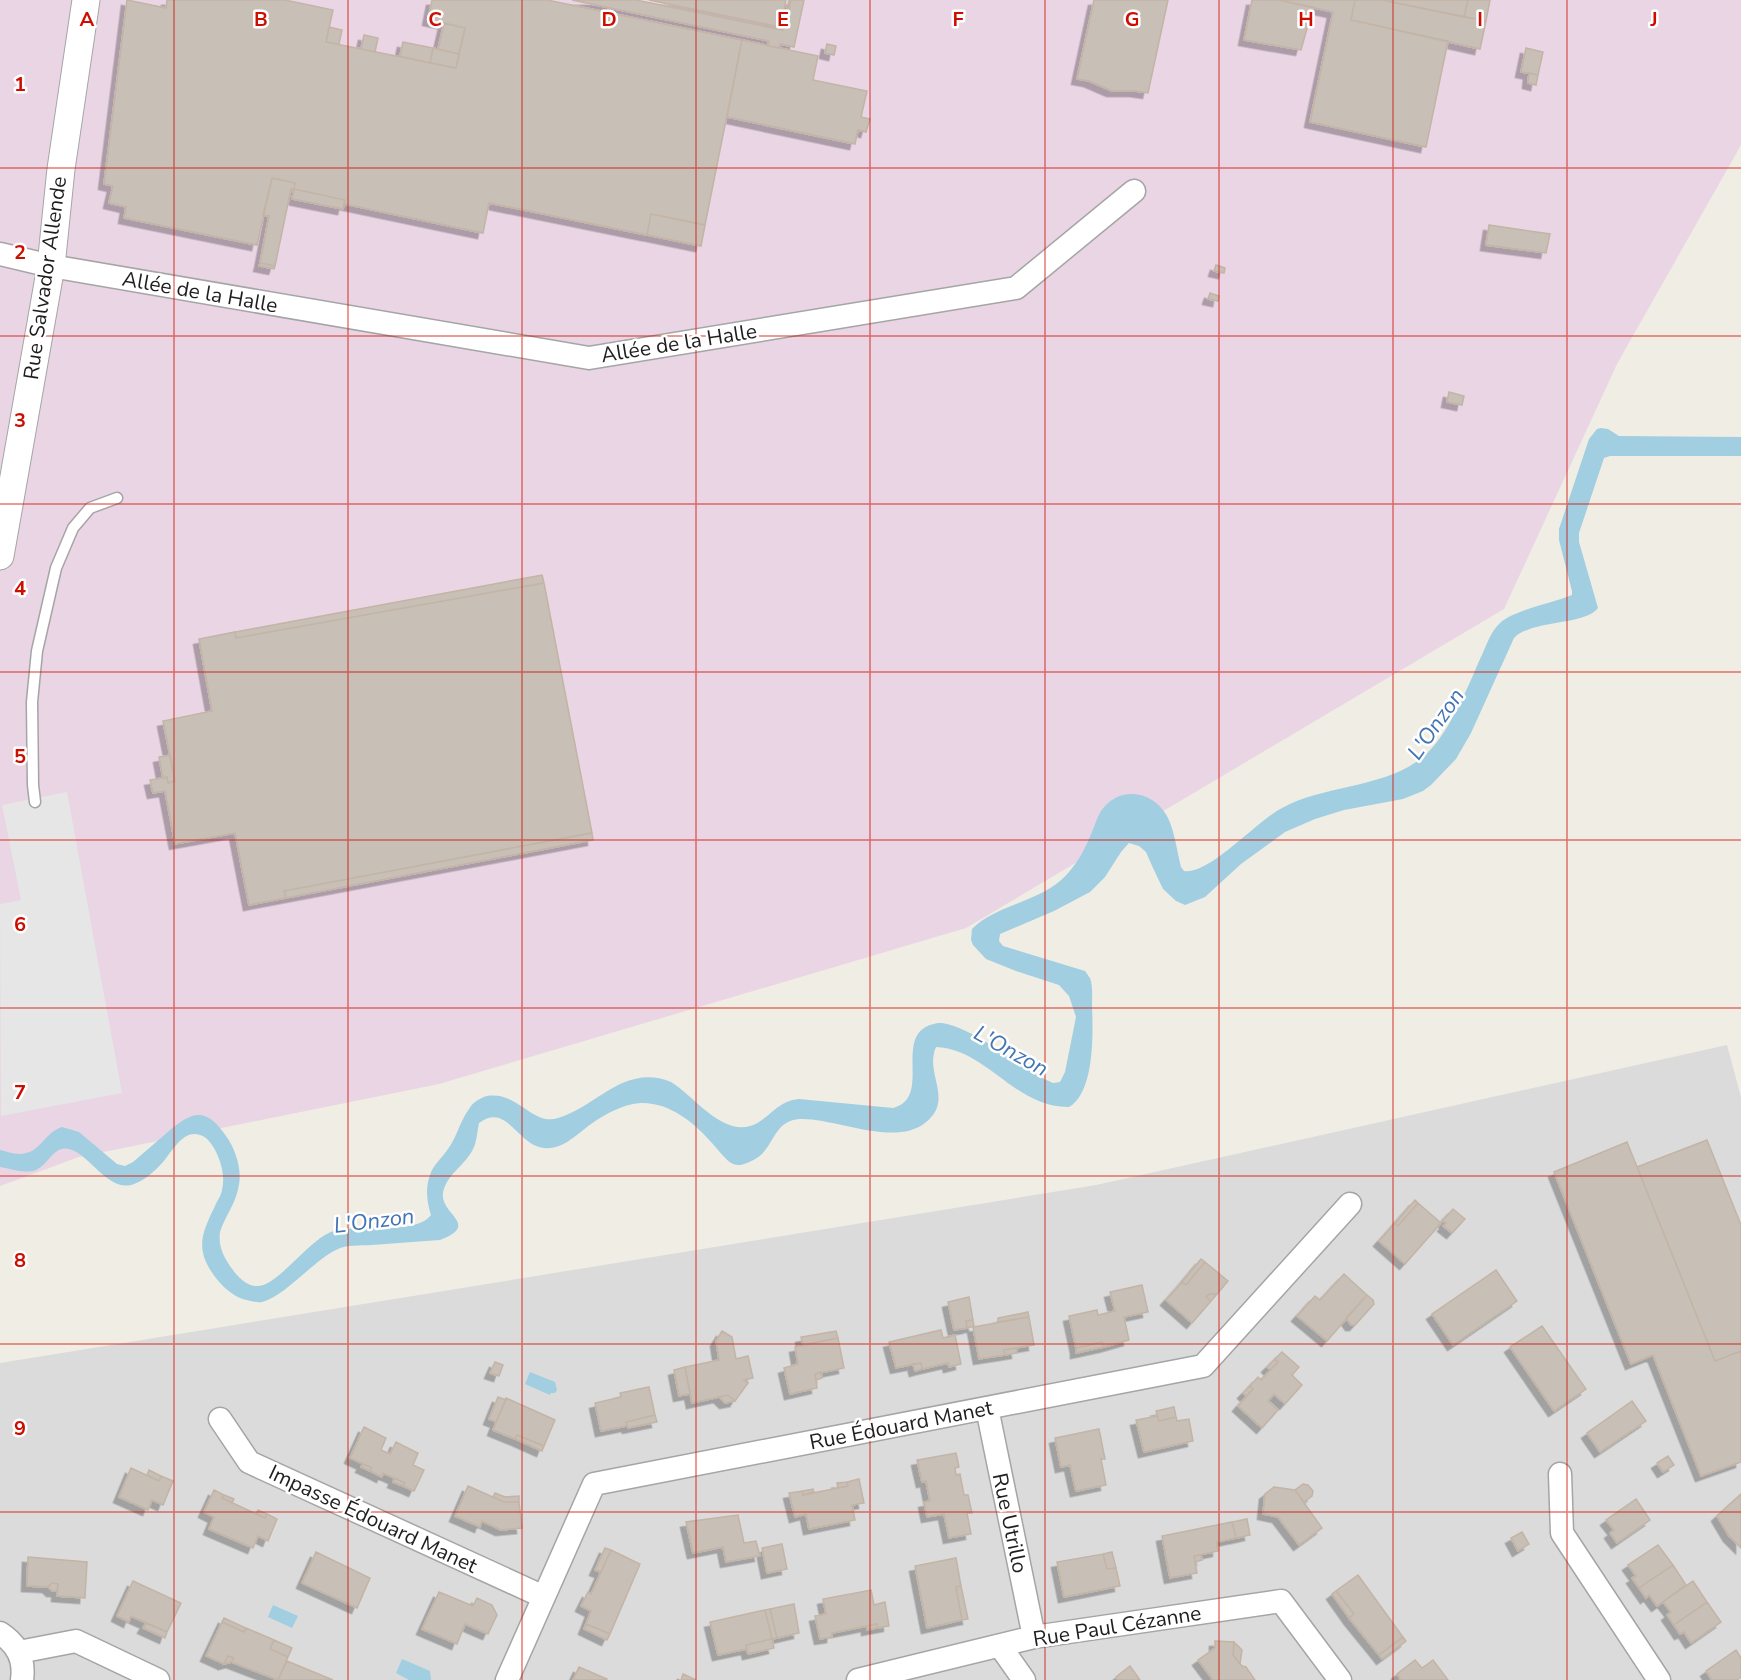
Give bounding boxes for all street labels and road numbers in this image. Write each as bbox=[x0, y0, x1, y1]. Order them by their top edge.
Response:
street label: Rue Salvador Allende bbox=[17, 174, 73, 382]
street label: Allée de la Halle bbox=[120, 265, 280, 319]
street label: Allée de la Halle bbox=[599, 317, 759, 369]
street label: Rue Édouard Manet bbox=[807, 1393, 996, 1456]
street label: Impasse Édouard Manet bbox=[264, 1458, 482, 1580]
street label: Rue Utrillo bbox=[986, 1470, 1034, 1576]
street label: Rue Paul Cézanne bbox=[1031, 1599, 1203, 1653]

